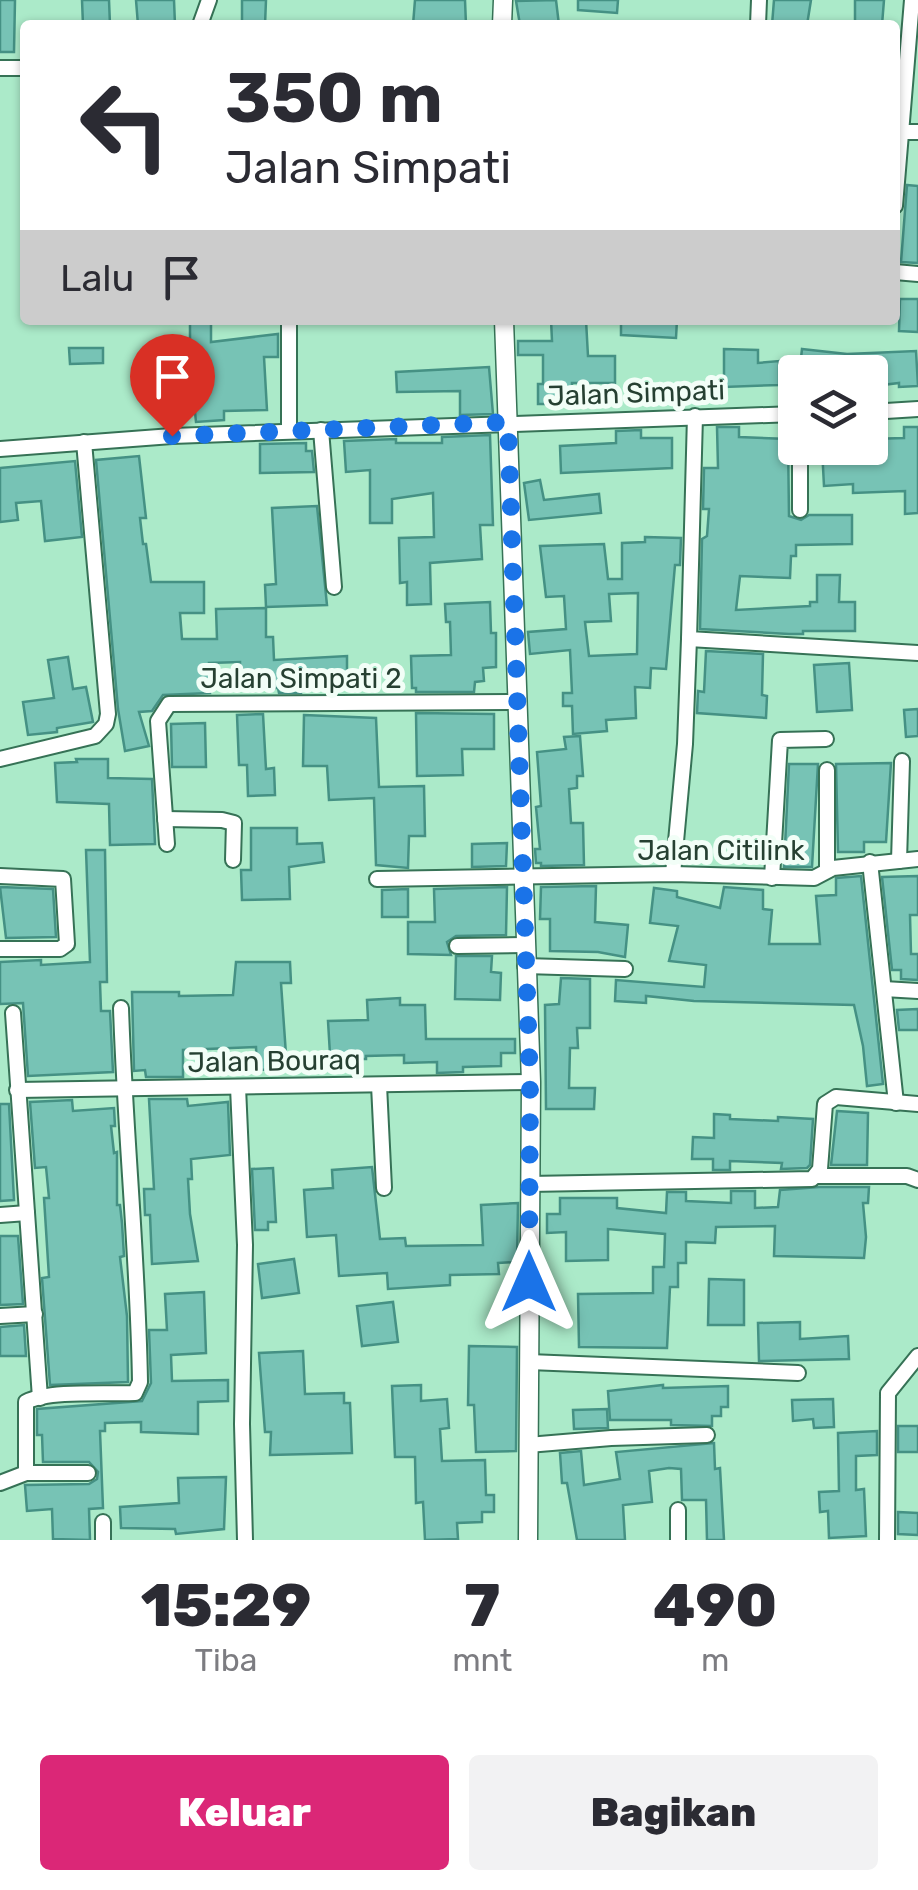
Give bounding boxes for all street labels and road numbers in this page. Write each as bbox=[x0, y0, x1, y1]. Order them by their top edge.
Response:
street label: Jalan Simpati bbox=[546, 373, 726, 413]
street label: Jalan Simpati 2 bbox=[200, 662, 402, 695]
street label: Jalan Citilink bbox=[637, 834, 805, 867]
street label: Jalan Bouraq bbox=[187, 1043, 361, 1079]

